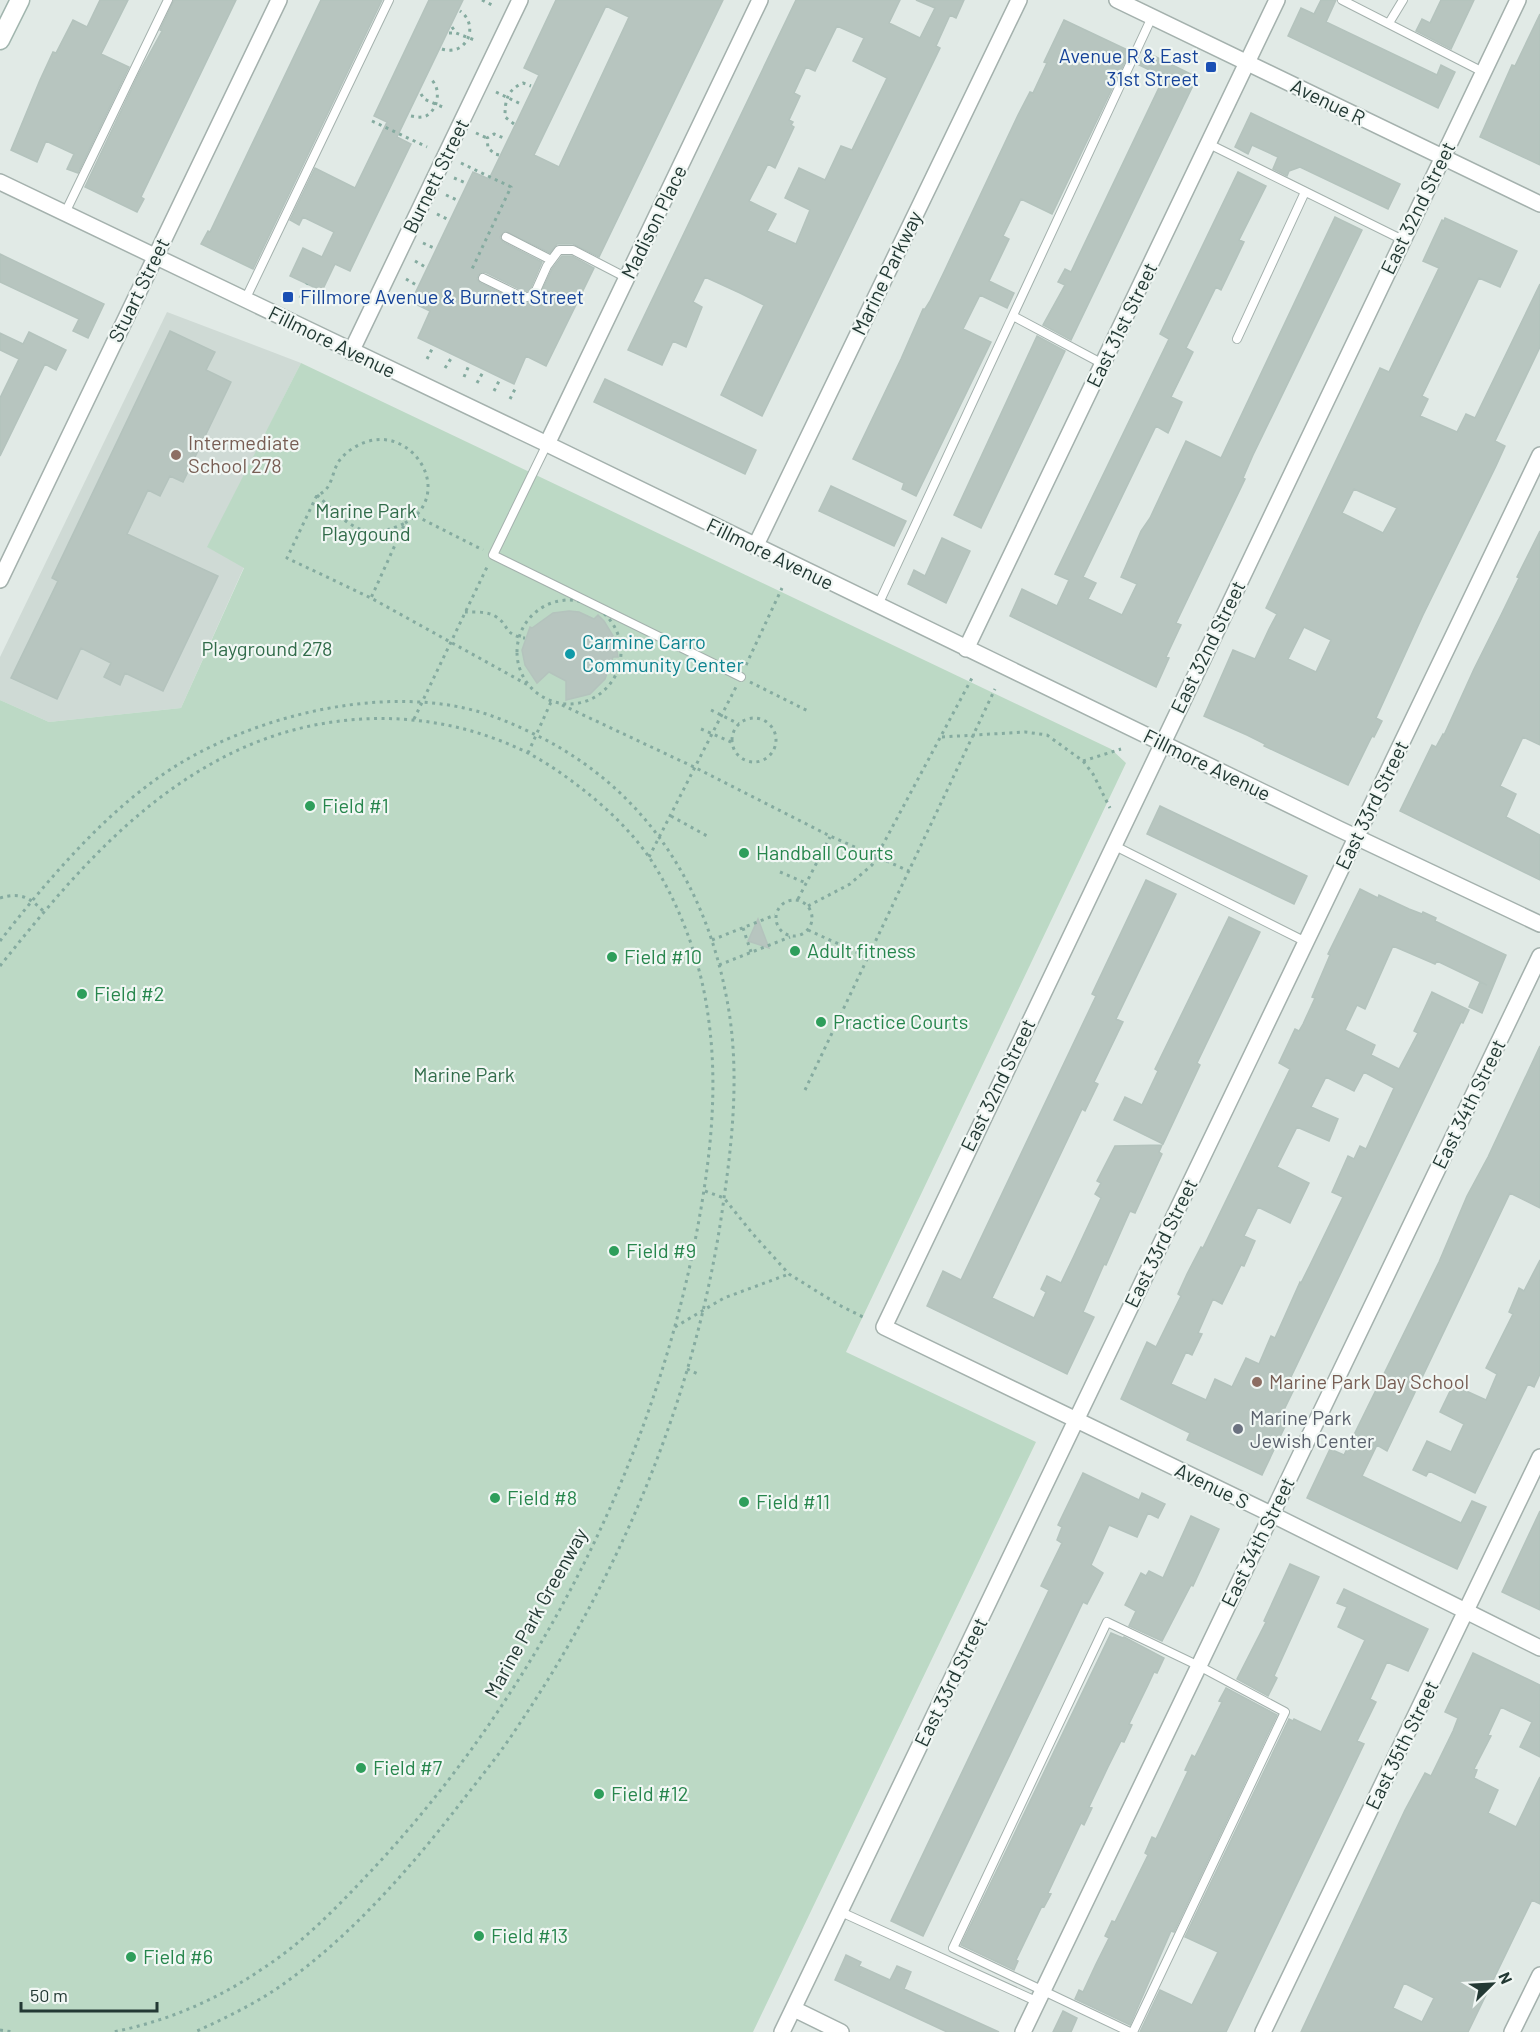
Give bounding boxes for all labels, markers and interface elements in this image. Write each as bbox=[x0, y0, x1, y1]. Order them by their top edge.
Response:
place label: Avenue R & East 31st Street bbox=[1059, 43, 1199, 90]
marker: Avenue R & East 31st Street bbox=[1204, 60, 1218, 74]
street label: Avenue R bbox=[1287, 73, 1370, 129]
street label: Burnett Street bbox=[397, 114, 473, 237]
street label: East 32nd Street bbox=[1375, 137, 1460, 278]
street label: Madison Place bbox=[615, 161, 691, 282]
street label: Marine Parkway bbox=[846, 207, 926, 339]
street label: Stuart Street bbox=[102, 233, 174, 346]
street label: East 31st Street bbox=[1081, 258, 1162, 391]
place label: Fillmore Avenue & Burnett Street bbox=[300, 284, 584, 308]
marker: Fillmore Avenue & Burnett Street bbox=[281, 290, 295, 304]
street label: Fillmore Avenue bbox=[265, 300, 400, 382]
place label: Intermediate School 278 bbox=[188, 430, 300, 477]
marker: Intermediate School 278 bbox=[169, 448, 183, 462]
park label: Marine Park Playgound bbox=[315, 498, 417, 545]
street label: Fillmore Avenue bbox=[703, 512, 838, 594]
street label: East 32nd Street bbox=[1165, 576, 1250, 717]
place label: Carmine Carro Community Center bbox=[582, 629, 744, 676]
park label: Playground 278 bbox=[202, 636, 332, 660]
marker: Carmine Carro Community Center bbox=[563, 647, 577, 661]
street label: Fillmore Avenue bbox=[1140, 723, 1275, 805]
street label: East 33rd Street bbox=[1330, 736, 1413, 873]
place label: Field #1 bbox=[322, 793, 389, 817]
marker: Field #1 bbox=[303, 799, 317, 813]
place label: Handball Courts bbox=[756, 840, 893, 864]
marker: Handball Courts bbox=[737, 846, 751, 860]
place label: Adult fitness bbox=[807, 938, 916, 962]
place label: Field #10 bbox=[624, 944, 702, 968]
marker: Adult fitness bbox=[788, 944, 802, 958]
marker: Field #10 bbox=[605, 950, 619, 964]
place label: Field #2 bbox=[94, 981, 165, 1005]
marker: Field #2 bbox=[75, 987, 89, 1001]
place label: Practice Courts bbox=[833, 1009, 968, 1033]
street label: East 32nd Street bbox=[955, 1014, 1040, 1155]
marker: Practice Courts bbox=[814, 1015, 828, 1029]
street label: East 34th Street bbox=[1426, 1035, 1510, 1172]
park label: Marine Park bbox=[413, 1062, 515, 1086]
street label: East 33rd Street bbox=[1119, 1174, 1202, 1311]
place label: Field #9 bbox=[626, 1238, 696, 1262]
marker: Field #9 bbox=[607, 1244, 621, 1258]
place label: Marine Park Day School bbox=[1269, 1369, 1469, 1393]
marker: Marine Park Day School bbox=[1250, 1375, 1264, 1389]
place label: Marine Park Jewish Center bbox=[1250, 1405, 1374, 1452]
marker: Marine Park Jewish Center bbox=[1231, 1422, 1245, 1436]
street label: Avenue S bbox=[1172, 1457, 1253, 1513]
street label: East 34th Street bbox=[1215, 1473, 1299, 1610]
place label: Field #8 bbox=[507, 1485, 577, 1509]
place label: Field #11 bbox=[756, 1489, 830, 1513]
marker: Field #8 bbox=[488, 1491, 502, 1505]
marker: Field #11 bbox=[737, 1495, 751, 1509]
street label: Marine Park Greenway bbox=[478, 1523, 592, 1702]
street label: East 33rd Street bbox=[909, 1613, 992, 1750]
street label: East 35th Street bbox=[1360, 1676, 1443, 1813]
place label: Field #7 bbox=[373, 1755, 443, 1779]
marker: Field #7 bbox=[354, 1761, 368, 1775]
place label: Field #12 bbox=[611, 1781, 689, 1805]
marker: Field #12 bbox=[592, 1787, 606, 1801]
place label: Field #13 bbox=[491, 1923, 568, 1947]
marker: Field #13 bbox=[472, 1929, 486, 1943]
place label: Field #6 bbox=[143, 1944, 213, 1968]
marker: Field #6 bbox=[124, 1950, 138, 1964]
north arrow bbox=[1462, 1954, 1522, 2014]
text: N bbox=[1495, 1969, 1517, 1986]
scale bar bbox=[21, 1975, 158, 2013]
text: 50 m bbox=[30, 1984, 68, 2006]

